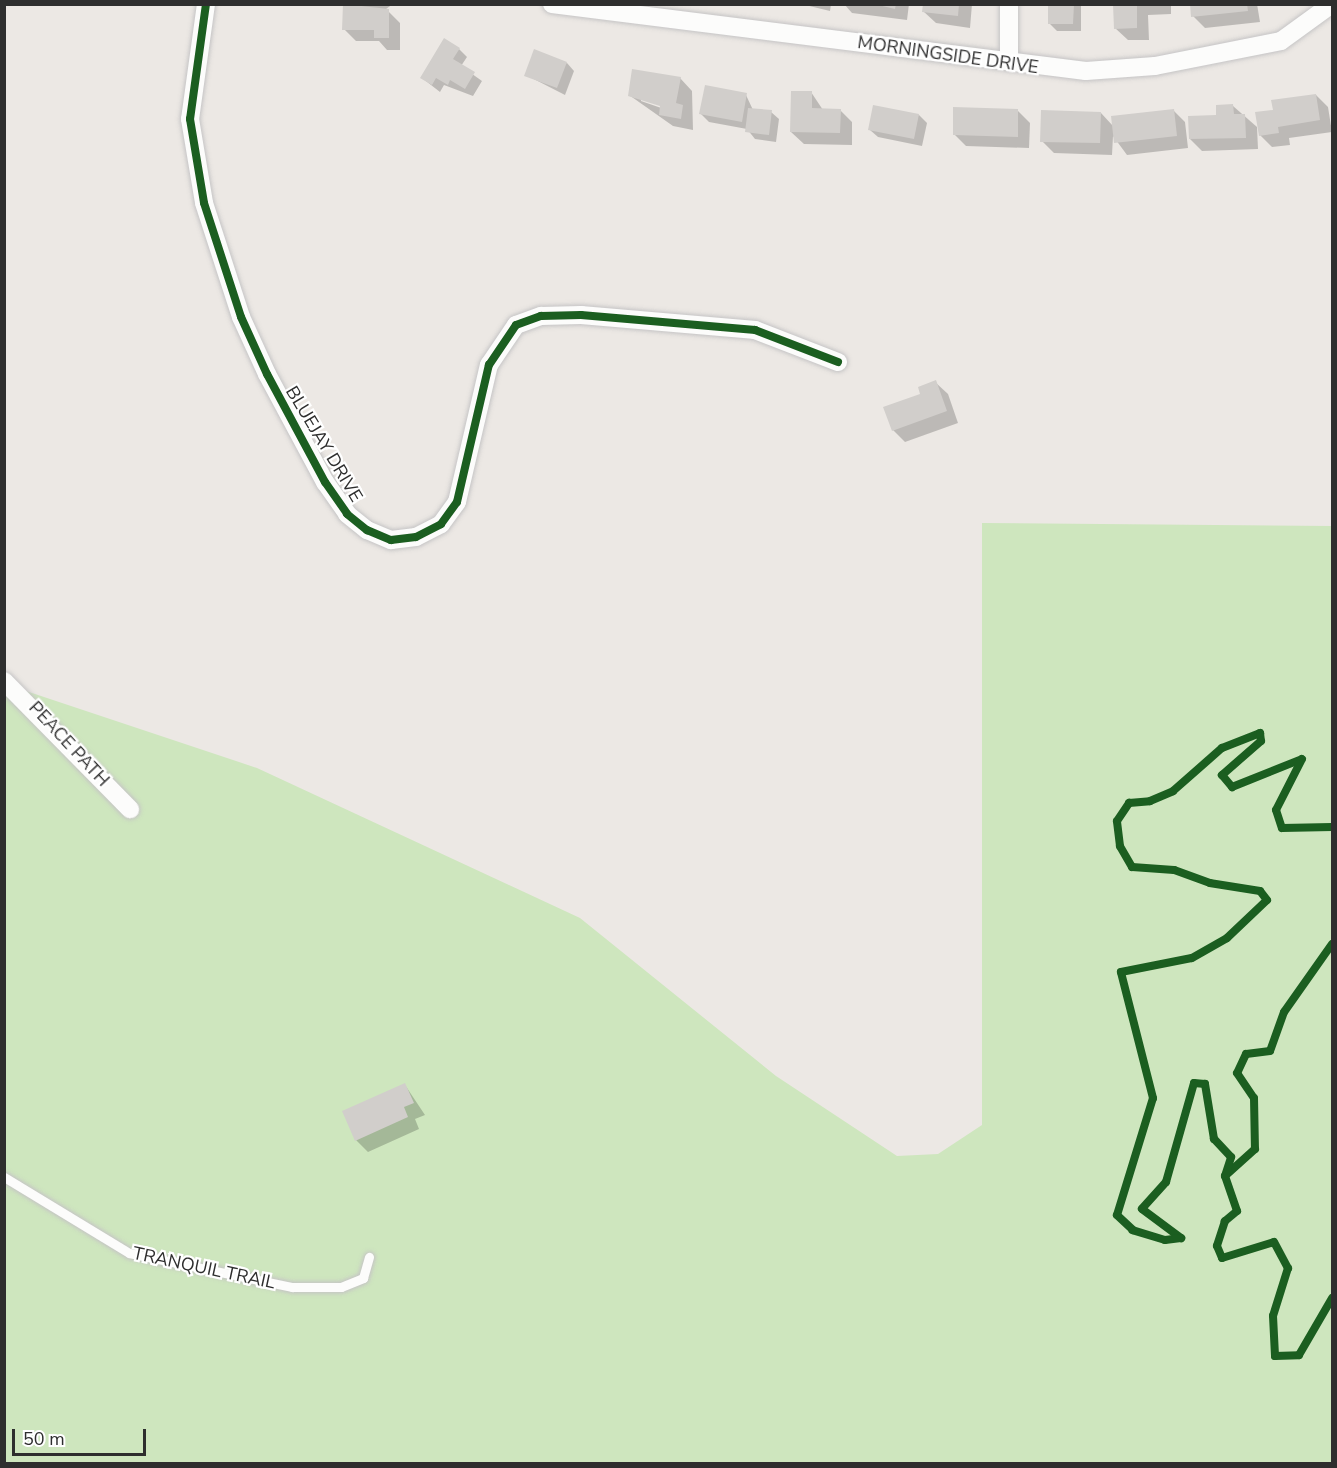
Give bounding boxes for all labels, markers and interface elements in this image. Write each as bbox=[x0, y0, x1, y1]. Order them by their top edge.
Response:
street label: MORNINGSIDE DRIVE bbox=[856, 32, 1040, 78]
street label: BLUEJAY DRIVE bbox=[281, 382, 367, 506]
street label: PEACE PATH bbox=[24, 697, 114, 791]
street label: TRANQUIL TRAIL bbox=[131, 1242, 277, 1294]
scale bar bbox=[15, 1417, 148, 1455]
text: 50 m bbox=[23, 1427, 65, 1451]

